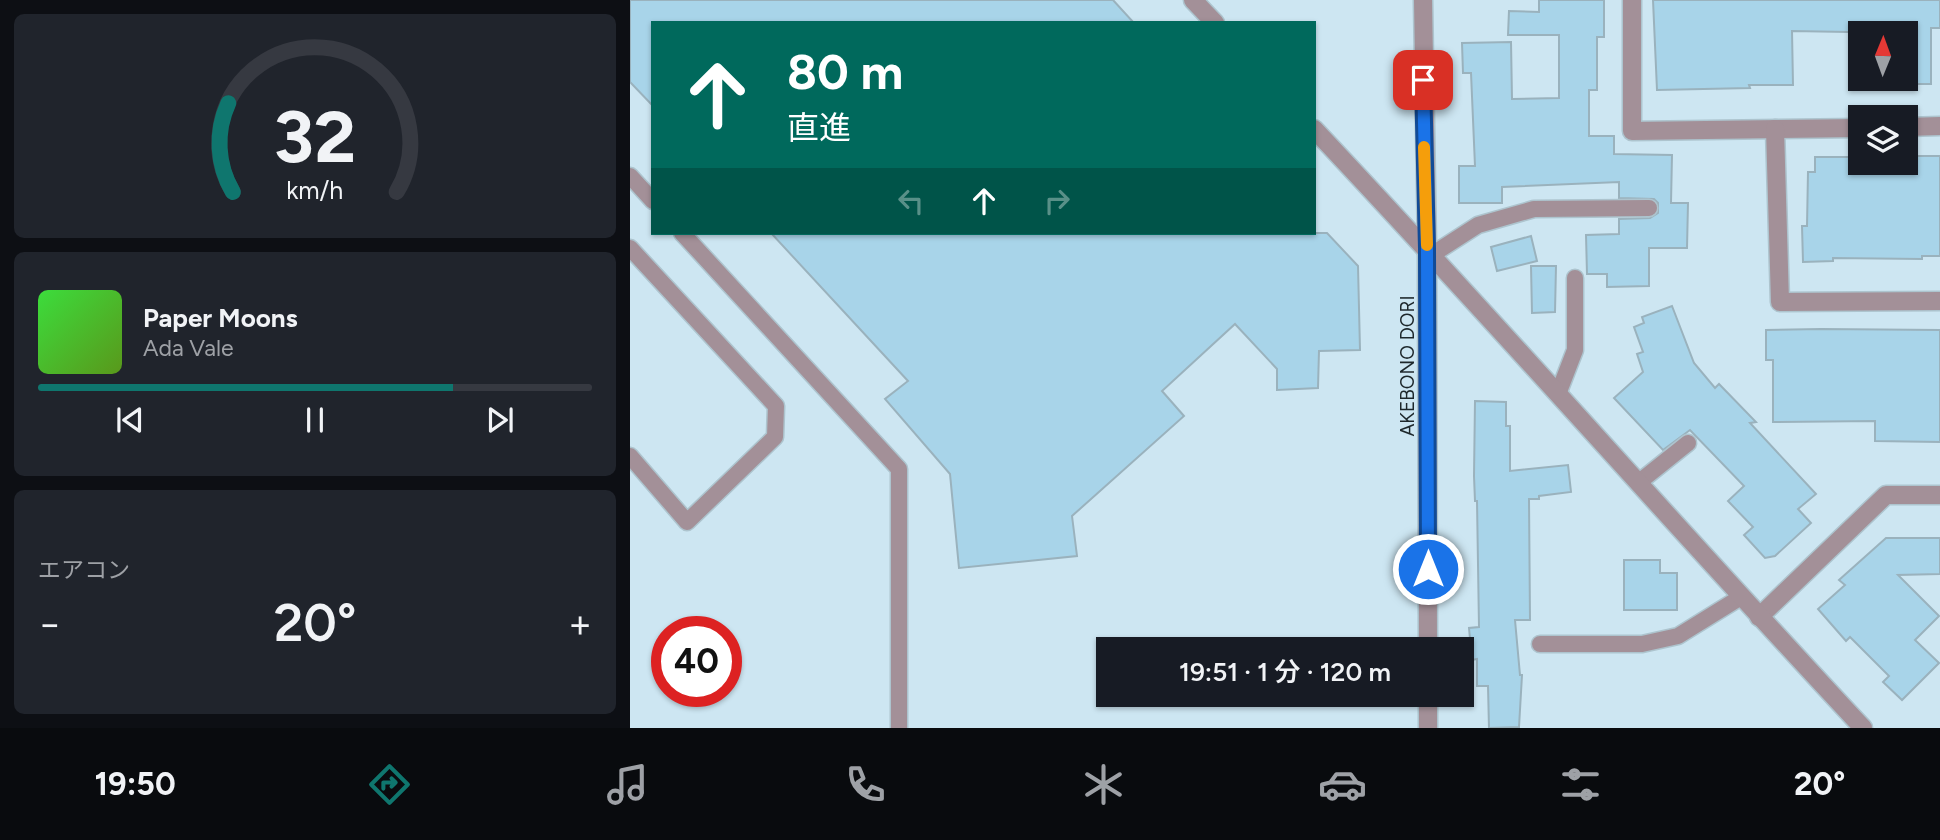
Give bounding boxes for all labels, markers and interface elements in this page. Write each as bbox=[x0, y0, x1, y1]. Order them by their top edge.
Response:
north arrow bbox=[1848, 21, 1918, 91]
map controls bbox=[1848, 21, 1918, 175]
text: 80 m bbox=[787, 42, 903, 101]
icon: ahead bbox=[672, 49, 763, 140]
pin bbox=[1393, 50, 1453, 110]
icon: arrive bbox=[1404, 61, 1442, 99]
text: 32 bbox=[274, 93, 356, 180]
button: layers bbox=[1848, 105, 1918, 175]
text: 直進 bbox=[787, 109, 851, 147]
text: km/h bbox=[286, 175, 344, 205]
icon: left bbox=[892, 182, 930, 220]
icon: ahead bbox=[965, 182, 1003, 220]
icon: right bbox=[1038, 182, 1076, 220]
street label: AKEBONO DORI bbox=[1396, 295, 1419, 437]
text: Paper Moons bbox=[143, 302, 298, 334]
text: Ada Vale bbox=[143, 334, 234, 362]
icon: previous bbox=[111, 401, 149, 439]
icon: pause bbox=[296, 401, 334, 439]
icon: next bbox=[481, 401, 519, 439]
position arrow bbox=[1391, 532, 1465, 606]
text: エアコン bbox=[38, 556, 130, 584]
text: 20° bbox=[274, 592, 356, 654]
text: − bbox=[38, 601, 62, 647]
text: + bbox=[568, 601, 592, 647]
speed limit sign: 40 bbox=[651, 616, 742, 707]
text: 19:51 · 1 分 · 120 m bbox=[1179, 656, 1391, 688]
icon: directions bbox=[365, 760, 414, 809]
icon: music bbox=[603, 760, 652, 809]
icon: phone bbox=[841, 760, 890, 809]
icon: climate bbox=[1079, 760, 1128, 809]
icon: car bbox=[1318, 760, 1367, 809]
icon: filters bbox=[1556, 760, 1605, 809]
text: 19:50 bbox=[95, 765, 176, 803]
text: 20° bbox=[1794, 765, 1845, 803]

